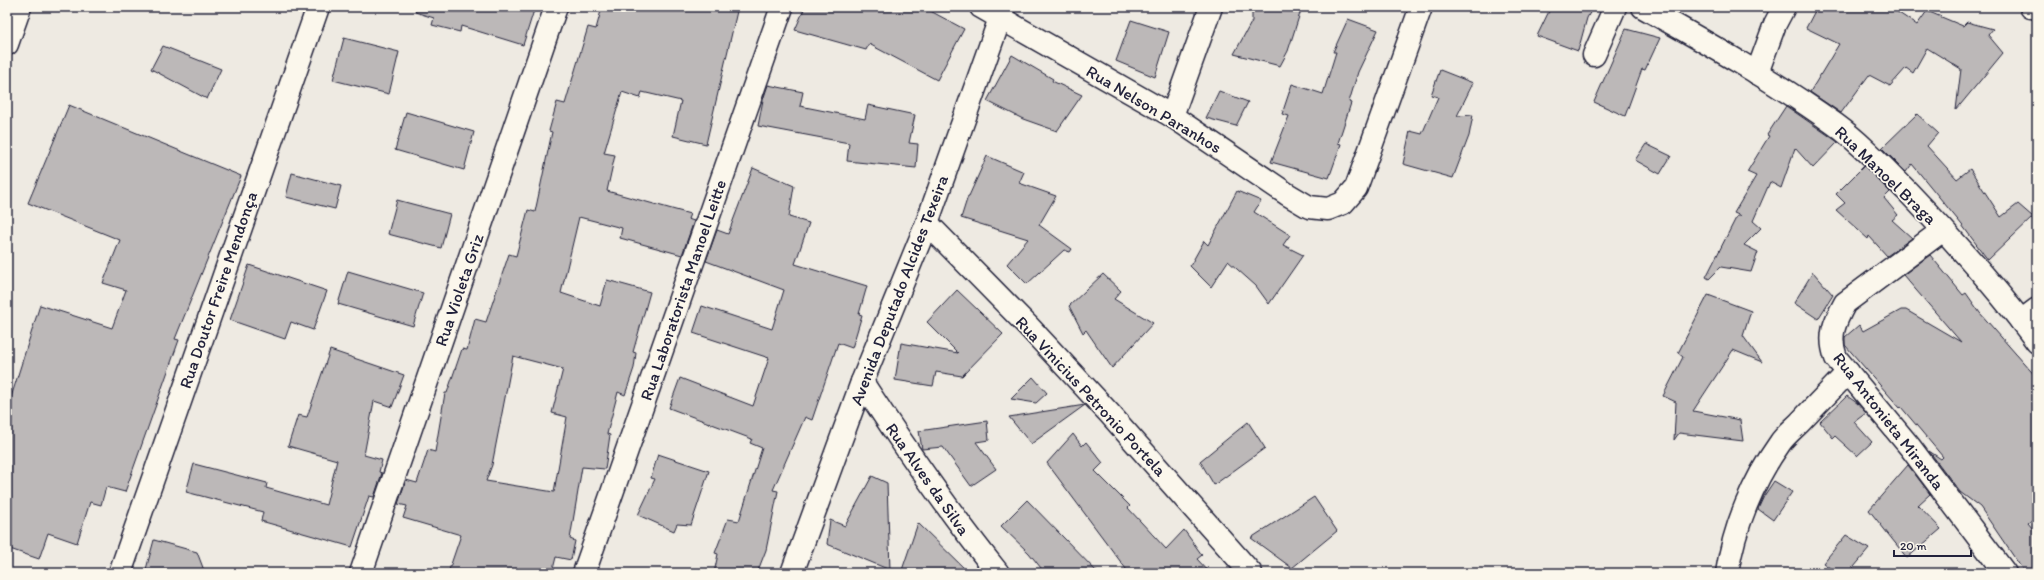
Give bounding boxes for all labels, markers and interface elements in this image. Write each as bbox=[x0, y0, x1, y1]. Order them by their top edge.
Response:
street label: Rua Nelson Paranhos bbox=[1083, 61, 1225, 157]
street label: Rua Manoel Braga bbox=[1831, 121, 1941, 229]
street label: Avenida Deputado Alcides Texeira bbox=[846, 172, 952, 408]
street label: Rua Laboratorista Manoel Leitte bbox=[636, 177, 730, 403]
street label: Rua Doutor Freire Mendonça bbox=[175, 189, 261, 391]
street label: Rua Violeta Griz bbox=[430, 231, 488, 349]
street label: Rua Vinicius Petronio Portela bbox=[1011, 312, 1171, 480]
street label: Rua Antonieta Miranda bbox=[1829, 348, 1949, 494]
street label: Rua Alves da Silva bbox=[882, 419, 974, 539]
scale bar bbox=[1894, 532, 1971, 558]
text: 20 m bbox=[1900, 539, 1927, 553]

